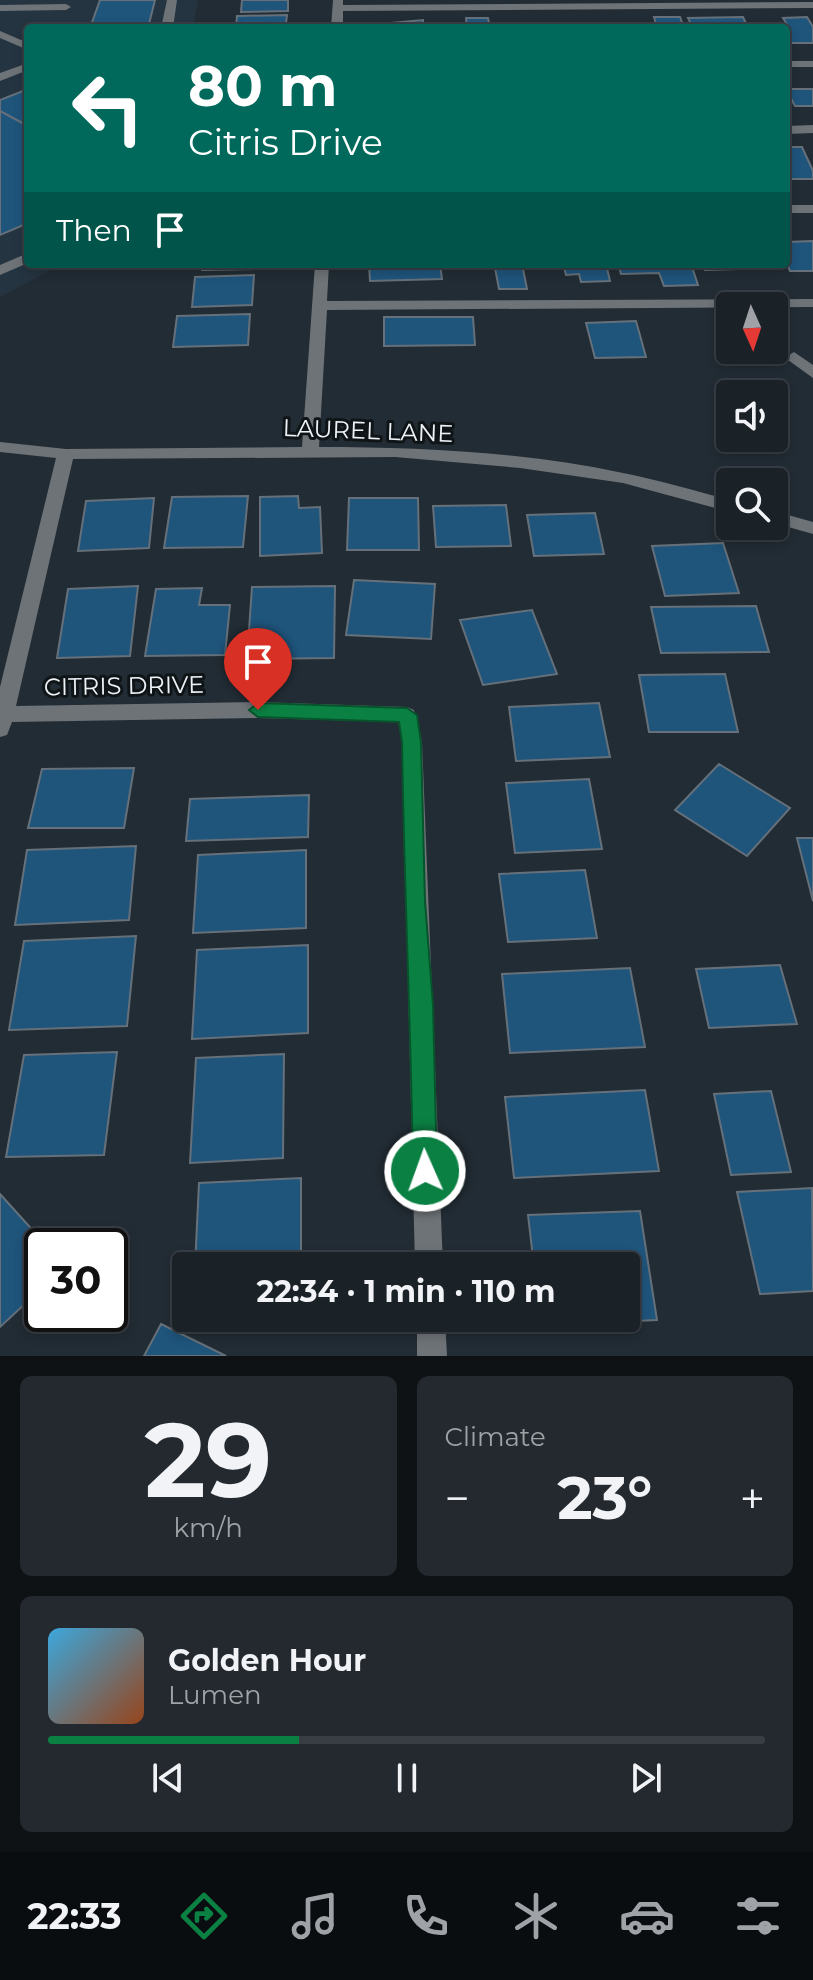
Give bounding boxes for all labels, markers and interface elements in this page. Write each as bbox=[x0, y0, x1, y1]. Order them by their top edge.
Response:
text: 80 m bbox=[188, 52, 338, 120]
icon: left bbox=[56, 56, 160, 160]
text: Citris Drive bbox=[188, 120, 383, 164]
icon: arrive bbox=[148, 208, 192, 252]
text: Then bbox=[56, 212, 132, 249]
north arrow bbox=[716, 292, 788, 364]
map controls bbox=[716, 292, 788, 540]
button: sound bbox=[716, 380, 788, 452]
street label: LAUREL LANE bbox=[282, 413, 454, 448]
button: search bbox=[716, 468, 788, 540]
pin bbox=[224, 628, 292, 710]
icon: arrive bbox=[236, 640, 280, 684]
street label: CITRIS DRIVE bbox=[44, 670, 204, 701]
position arrow bbox=[383, 1129, 467, 1213]
speed limit sign: 30 bbox=[24, 1228, 128, 1332]
text: 22:34 · 1 min · 110 m bbox=[256, 1273, 556, 1310]
text: 29 bbox=[144, 1396, 272, 1523]
text: Climate bbox=[445, 1421, 546, 1453]
text: 23° bbox=[557, 1461, 652, 1534]
text: − bbox=[445, 1471, 470, 1525]
text: + bbox=[740, 1471, 765, 1525]
text: km/h bbox=[174, 1512, 243, 1544]
text: Golden Hour bbox=[168, 1642, 366, 1679]
text: Lumen bbox=[168, 1679, 261, 1711]
icon: previous bbox=[146, 1756, 190, 1800]
icon: pause bbox=[385, 1756, 429, 1800]
icon: next bbox=[624, 1756, 668, 1800]
icon: directions bbox=[176, 1888, 232, 1944]
icon: music bbox=[287, 1888, 343, 1944]
icon: phone bbox=[398, 1888, 454, 1944]
icon: climate bbox=[508, 1888, 564, 1944]
icon: car bbox=[619, 1888, 675, 1944]
icon: filters bbox=[730, 1888, 786, 1944]
text: 22:33 bbox=[27, 1894, 122, 1938]

